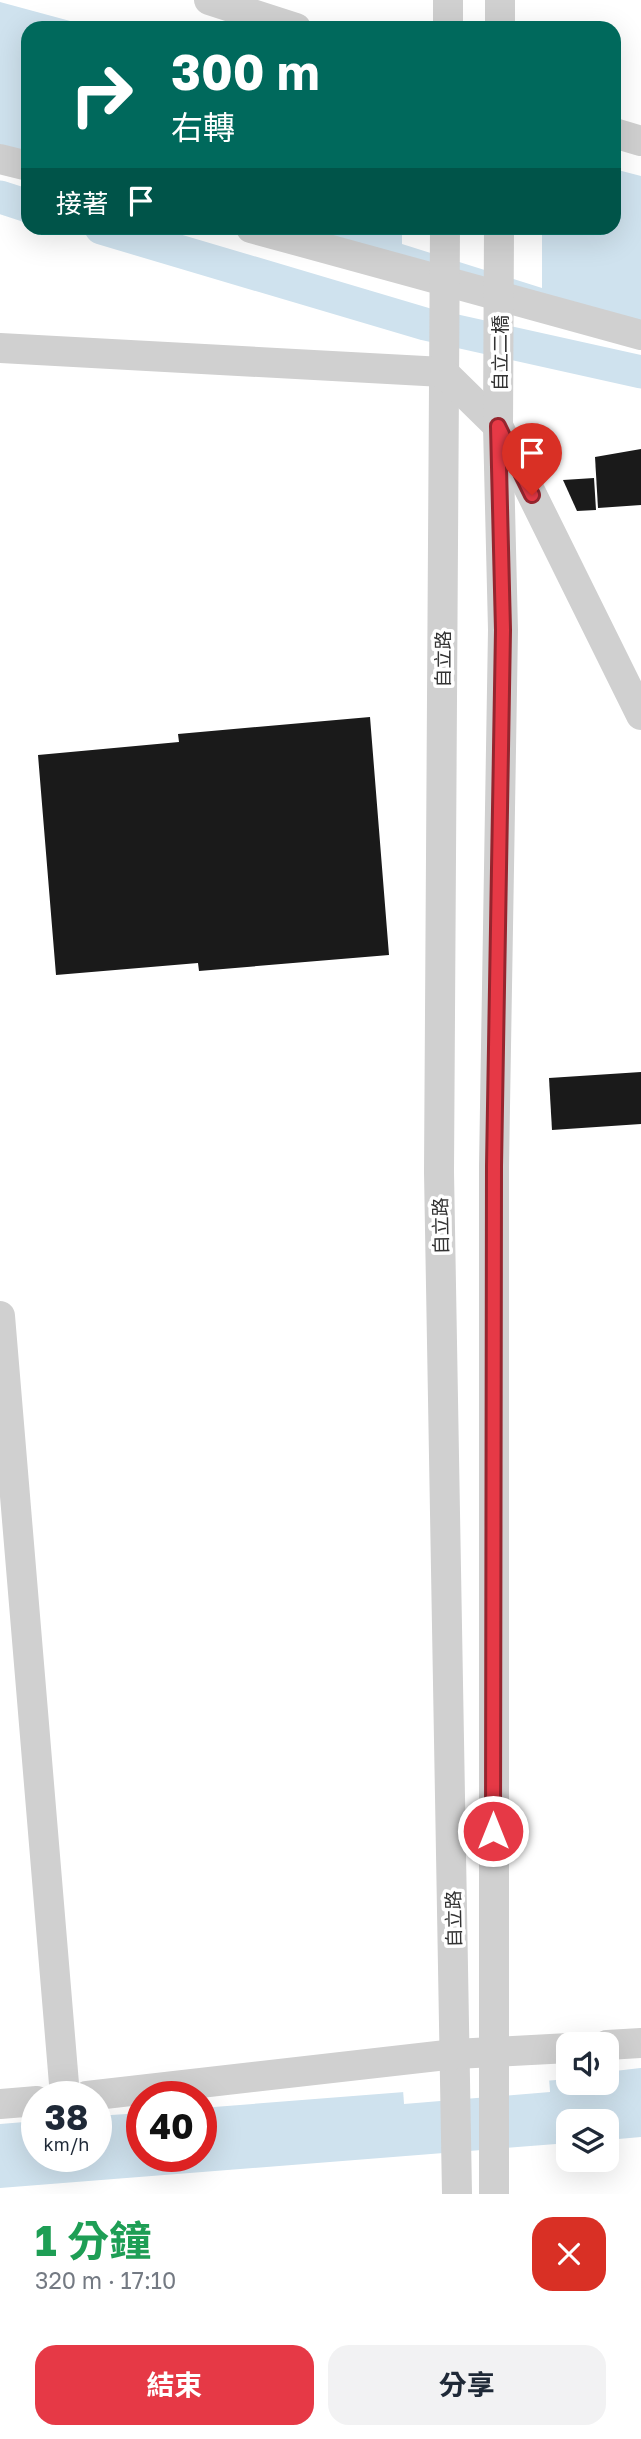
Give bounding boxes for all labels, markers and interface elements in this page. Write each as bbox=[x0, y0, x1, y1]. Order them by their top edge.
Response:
text: 300 m bbox=[171, 42, 320, 101]
icon: right bbox=[56, 49, 147, 140]
text: 右轉 bbox=[171, 108, 235, 146]
icon: arrive bbox=[122, 182, 160, 220]
text: 接著 bbox=[56, 188, 108, 219]
street label: 自立二橋 bbox=[488, 315, 511, 391]
pin bbox=[502, 423, 562, 495]
icon: arrive bbox=[513, 434, 551, 472]
street label: 自立路 bbox=[431, 630, 454, 688]
street label: 自立路 bbox=[428, 1197, 452, 1255]
position arrow bbox=[456, 1794, 530, 1868]
street label: 自立路 bbox=[441, 1890, 465, 1948]
map controls bbox=[556, 2032, 619, 2172]
button: sound bbox=[556, 2032, 619, 2095]
speed limit sign: 40 bbox=[126, 2081, 217, 2172]
text: 38 bbox=[45, 2096, 88, 2138]
button: layers bbox=[556, 2109, 619, 2172]
text: km/h bbox=[44, 2133, 89, 2155]
text: 1 分鐘 bbox=[35, 2215, 151, 2265]
button: close bbox=[532, 2217, 606, 2291]
text: 320 m · 17:10 bbox=[35, 2266, 176, 2294]
button: 結束 bbox=[35, 2345, 314, 2425]
button: 分享 bbox=[328, 2345, 606, 2425]

